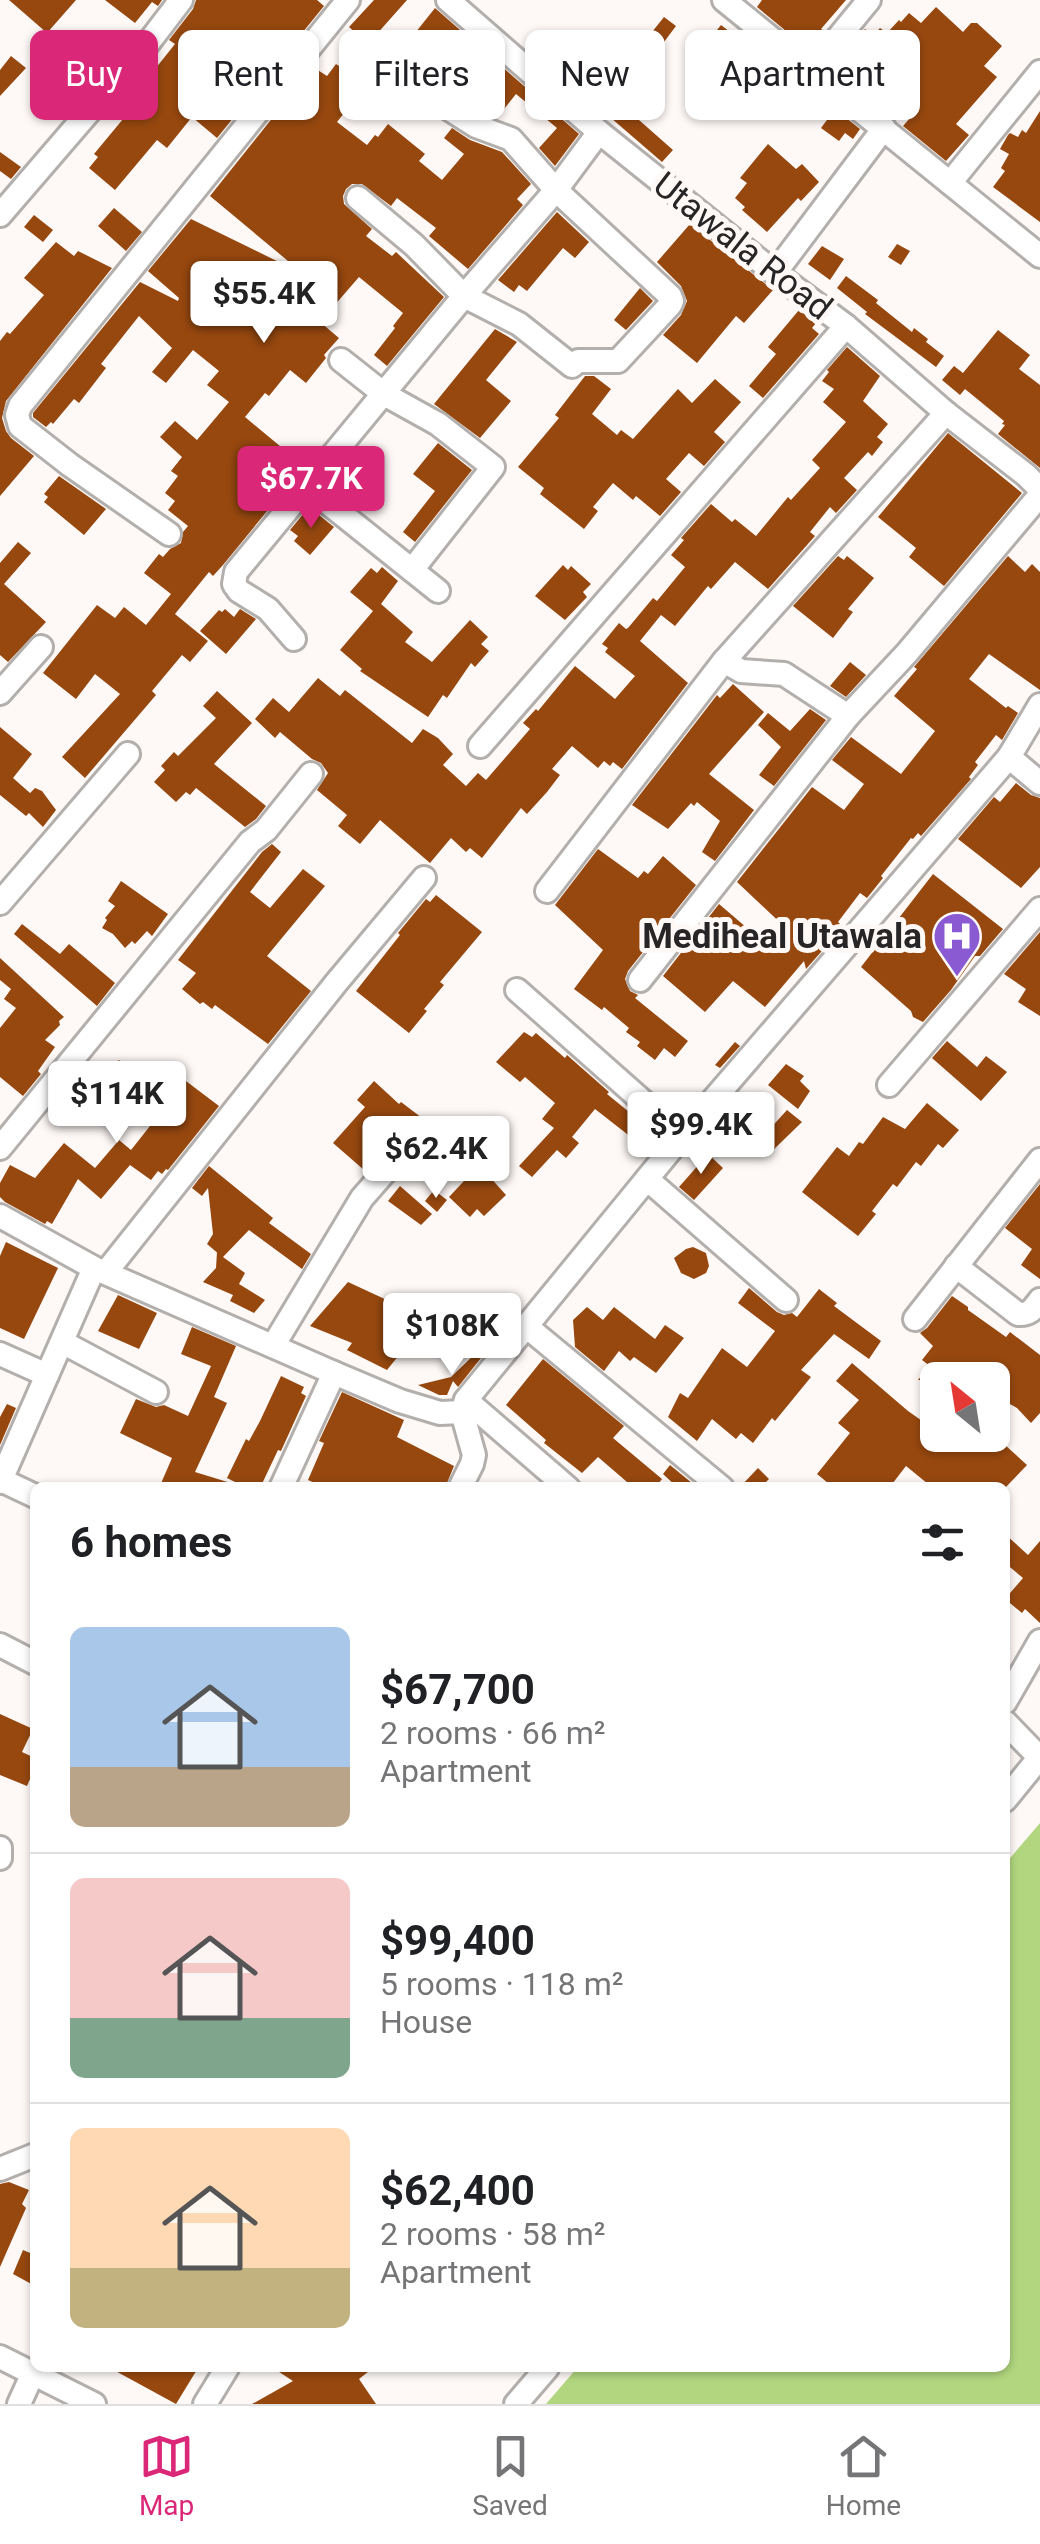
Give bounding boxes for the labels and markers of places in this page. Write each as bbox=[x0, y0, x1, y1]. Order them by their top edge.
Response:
pin: $55.4K bbox=[183, 261, 345, 346]
pin: $67.7K bbox=[230, 446, 392, 531]
hospital icon: Mediheal Utawala bbox=[931, 910, 983, 978]
place label: Mediheal Utawala bbox=[642, 916, 922, 957]
pin: $114K bbox=[47, 1061, 187, 1146]
pin: $99.4K bbox=[620, 1092, 782, 1177]
pin: $62.4K bbox=[355, 1116, 517, 1201]
pin: $108K bbox=[382, 1293, 522, 1378]

